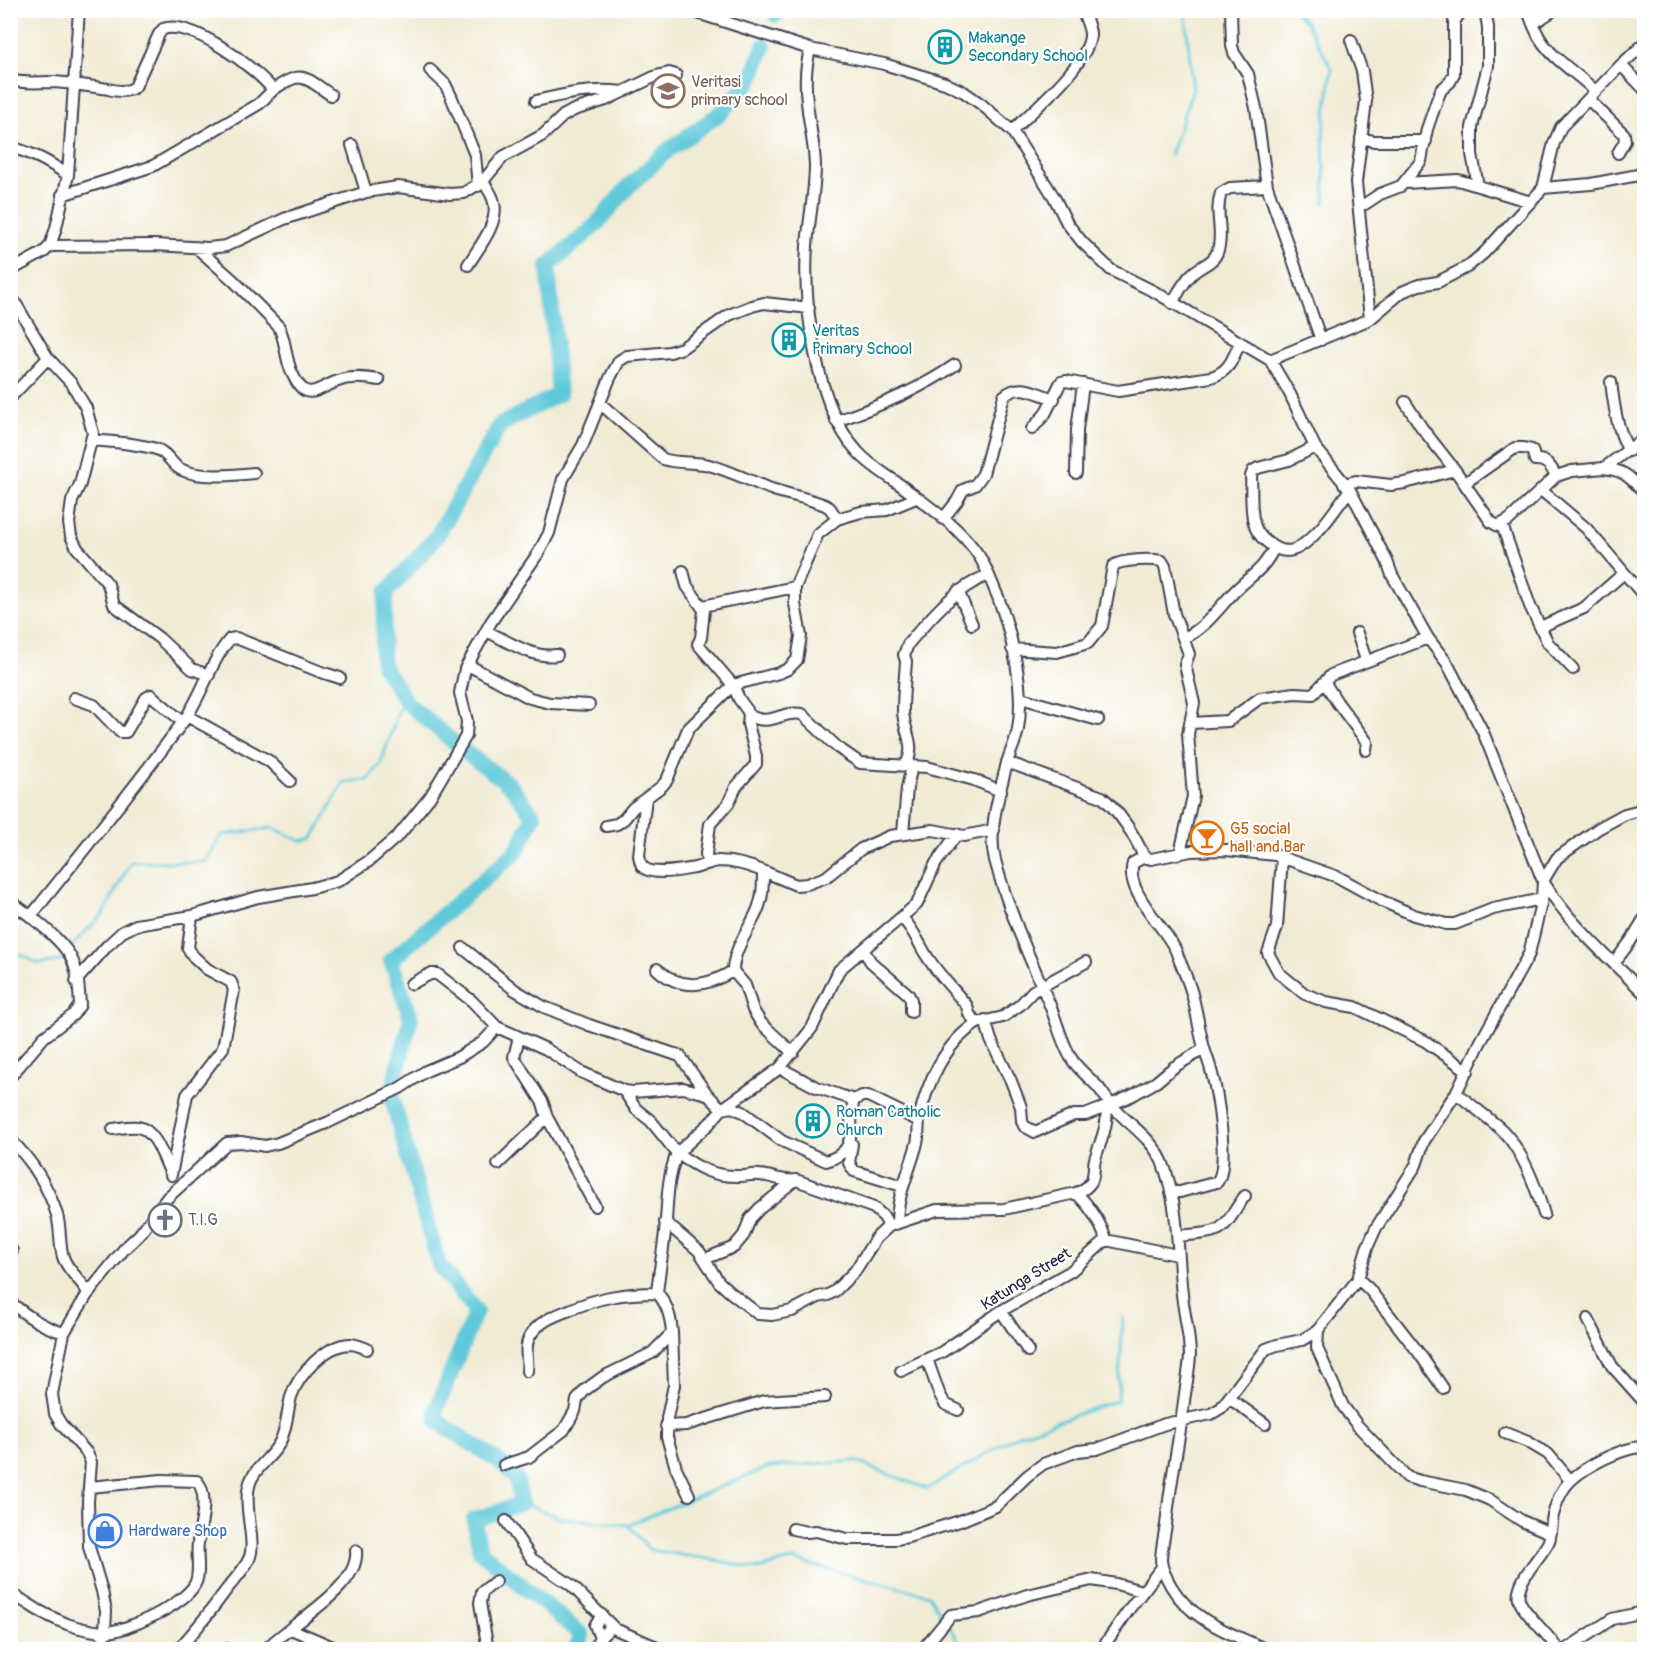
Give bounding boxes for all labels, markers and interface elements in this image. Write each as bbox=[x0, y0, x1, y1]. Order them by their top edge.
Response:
place label: Makange Secondary School bbox=[968, 28, 1088, 66]
building icon: Makange Secondary School bbox=[927, 29, 963, 65]
place label: Veritasi primary school bbox=[691, 72, 788, 110]
school or university icon: Veritasi primary school bbox=[650, 73, 686, 109]
place label: Veritas Primary School bbox=[812, 321, 912, 359]
building icon: Veritas Primary School bbox=[771, 322, 807, 358]
place label: G5 social hall and Bar bbox=[1230, 819, 1306, 857]
bar icon: G5 social hall and Bar bbox=[1189, 820, 1225, 856]
place label: Roman Catholic Church bbox=[836, 1102, 941, 1140]
building icon: Roman Catholic Church bbox=[795, 1103, 831, 1139]
church icon: T.I.G bbox=[147, 1202, 183, 1238]
place label: T.I.G bbox=[188, 1210, 218, 1230]
street label: Katunga Street bbox=[977, 1243, 1075, 1315]
shop icon: Hardware Shop bbox=[87, 1513, 123, 1549]
place label: Hardware Shop bbox=[128, 1521, 227, 1541]

